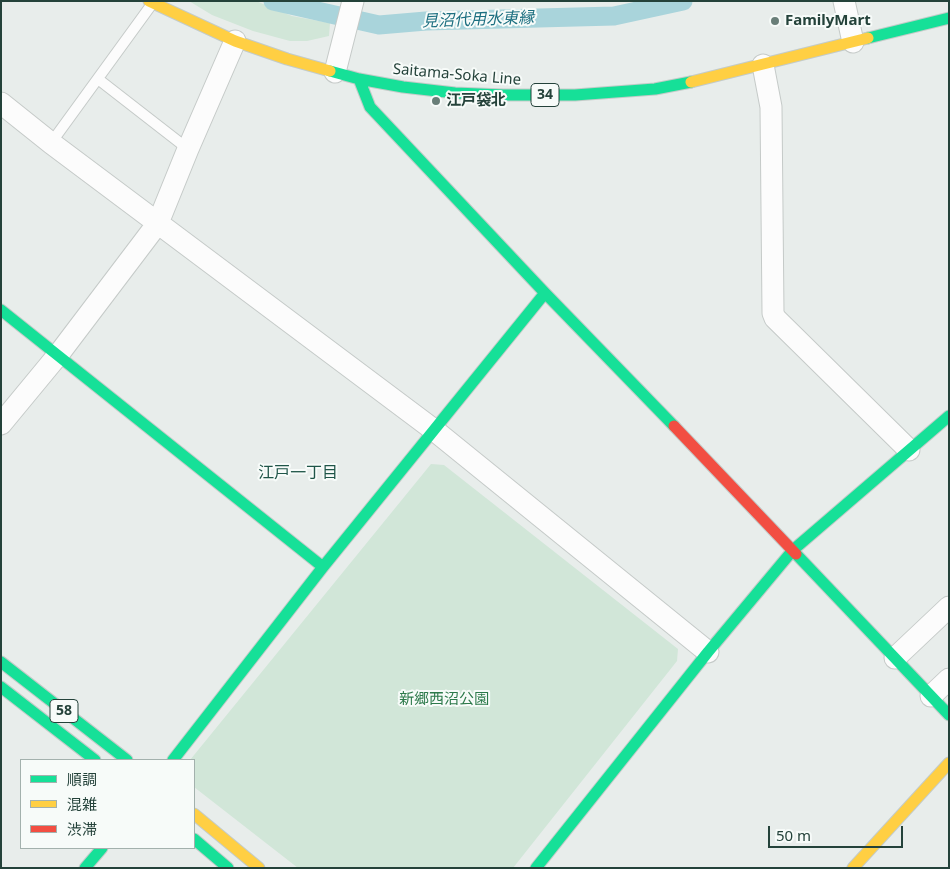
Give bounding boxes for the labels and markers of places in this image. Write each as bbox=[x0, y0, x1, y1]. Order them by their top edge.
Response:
place label: FamilyMart bbox=[785, 12, 871, 30]
marker: FamilyMart bbox=[769, 15, 781, 27]
place label: 江戸袋北 bbox=[446, 92, 506, 110]
marker: 江戸袋北 bbox=[430, 95, 442, 107]

